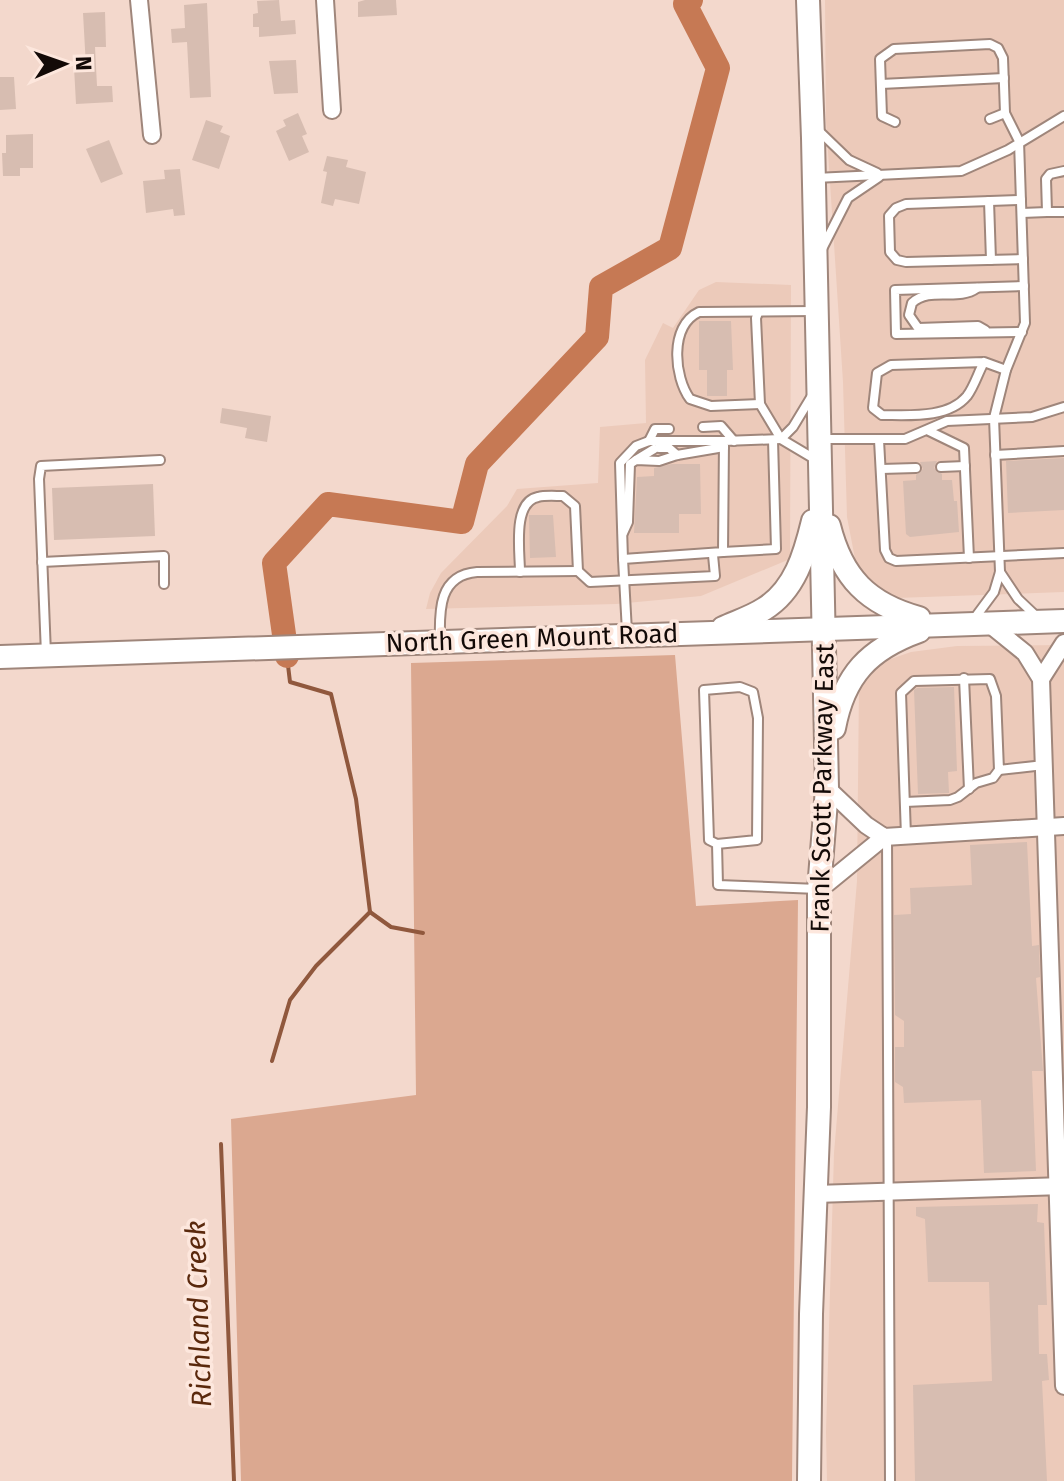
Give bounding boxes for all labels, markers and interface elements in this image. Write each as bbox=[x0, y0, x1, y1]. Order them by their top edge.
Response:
north arrow bbox=[24, 24, 104, 104]
text: N bbox=[70, 56, 97, 71]
street label: North Green Mount Road bbox=[385, 618, 679, 659]
street label: Frank Scott Parkway East bbox=[804, 642, 841, 933]
water label: Richland Creek bbox=[179, 1220, 218, 1408]

